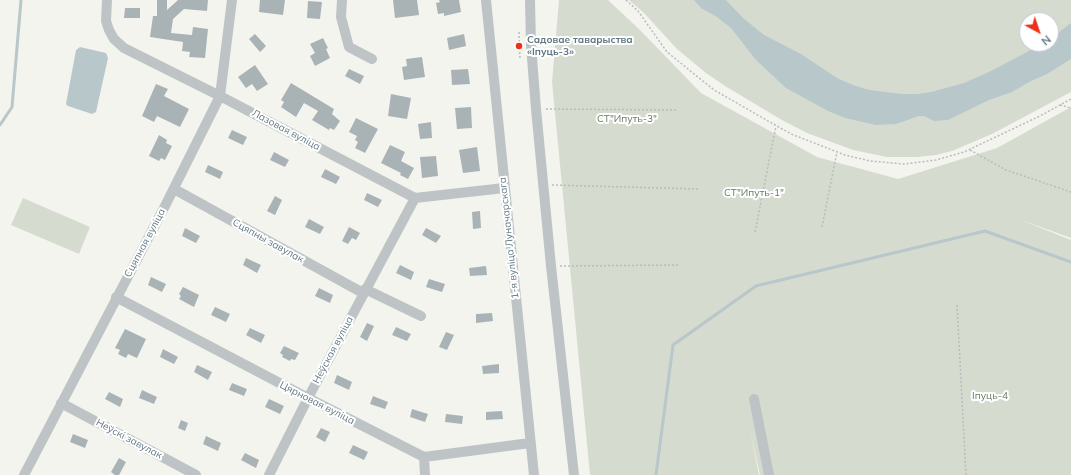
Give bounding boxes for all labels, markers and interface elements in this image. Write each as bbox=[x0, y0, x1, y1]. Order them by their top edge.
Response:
north arrow bbox=[1019, 12, 1059, 52]
text: N bbox=[1038, 32, 1054, 48]
place label: Садовае таварыства «Іпуць-3» bbox=[527, 34, 633, 58]
marker: Садовае таварыства «Іпуць-3» bbox=[514, 41, 524, 51]
street label: Лазовая вуліца bbox=[250, 107, 322, 153]
park label: СТ"Ипуть-3" bbox=[597, 113, 657, 125]
street label: 1-я вуліца Луначарскага bbox=[497, 177, 521, 299]
park label: СТ"Ипуть-1" bbox=[724, 187, 784, 199]
street label: Сцяпная вуліца bbox=[122, 207, 168, 279]
street label: Сцяпны завулак bbox=[230, 216, 306, 266]
street label: Неўская вуліца bbox=[310, 314, 356, 386]
street label: Цярновая вуліца bbox=[278, 379, 356, 427]
park label: Іпуць-4 bbox=[972, 390, 1008, 402]
street label: Неўскі завулак bbox=[94, 417, 164, 461]

